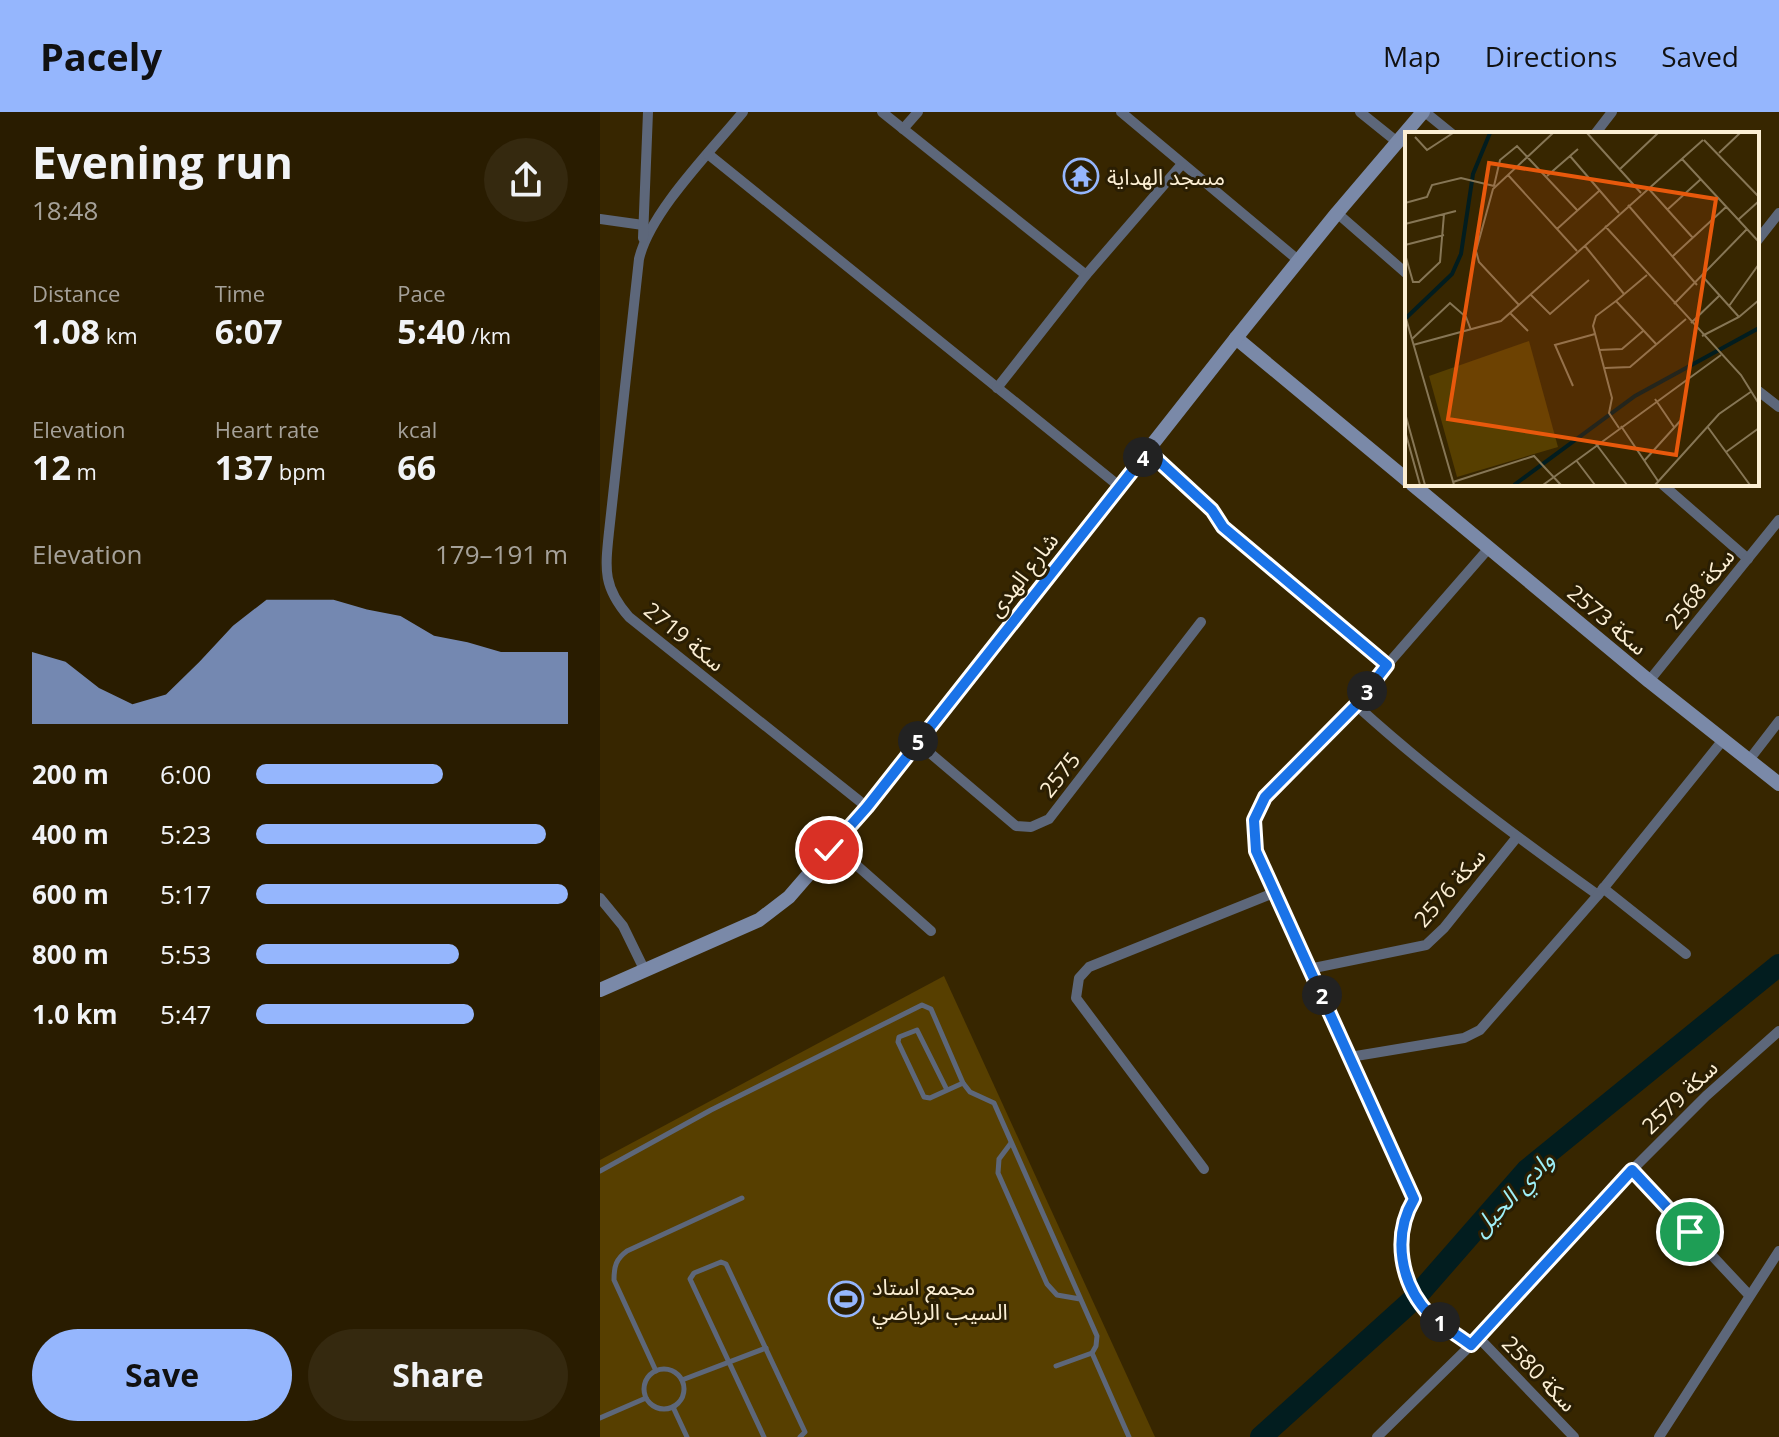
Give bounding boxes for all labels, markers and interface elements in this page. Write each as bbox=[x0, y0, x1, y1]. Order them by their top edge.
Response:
text: Pacely bbox=[40, 30, 162, 82]
text: Map bbox=[1383, 37, 1441, 75]
text: Directions bbox=[1485, 37, 1617, 75]
text: Saved bbox=[1661, 37, 1739, 75]
text: Evening run bbox=[32, 132, 293, 192]
inset map bbox=[1405, 132, 1759, 486]
button: share bbox=[484, 138, 568, 222]
temple icon: مسجد الهداية bbox=[1062, 157, 1100, 195]
place label: مسجد الهداية bbox=[1107, 161, 1225, 191]
text: 18:48 bbox=[32, 192, 98, 228]
text: Distance bbox=[32, 278, 120, 308]
text: Time bbox=[215, 278, 265, 308]
text: Pace bbox=[397, 278, 446, 308]
text: 1.08 bbox=[32, 308, 100, 354]
text: 6:07 bbox=[215, 308, 283, 354]
text: 5:40 bbox=[397, 308, 465, 354]
text: km bbox=[100, 320, 138, 350]
text: /km bbox=[465, 320, 511, 350]
text: Elevation bbox=[32, 414, 125, 444]
text: Heart rate bbox=[215, 414, 319, 444]
text: kcal bbox=[397, 414, 437, 444]
pin: 4 bbox=[1123, 437, 1163, 477]
text: 4 bbox=[1137, 442, 1149, 472]
text: 12 bbox=[32, 444, 71, 490]
text: 137 bbox=[215, 444, 273, 490]
text: 66 bbox=[397, 444, 436, 490]
text: m bbox=[71, 456, 97, 486]
text: bpm bbox=[273, 456, 326, 486]
street label: شارع الهدى bbox=[980, 526, 1067, 624]
text: Elevation bbox=[32, 536, 142, 572]
text: 179–191 m bbox=[435, 536, 568, 572]
street label: سكة 2568 bbox=[1657, 542, 1741, 634]
street label: سكة 2573 bbox=[1562, 577, 1654, 661]
street label: سكة 2719 bbox=[639, 594, 731, 678]
pin: 3 bbox=[1347, 671, 1387, 711]
text: 3 bbox=[1361, 676, 1373, 706]
pin: 5 bbox=[898, 721, 938, 761]
text: 5 bbox=[912, 726, 924, 756]
street label: 2575 bbox=[1032, 745, 1086, 803]
text: 200 m bbox=[32, 756, 109, 792]
text: 6:00 bbox=[160, 756, 211, 792]
text: 400 m bbox=[32, 816, 109, 852]
text: 5:23 bbox=[160, 816, 211, 852]
pin bbox=[795, 816, 863, 884]
icon: check bbox=[807, 828, 851, 872]
street label: سكة 2576 bbox=[1406, 841, 1492, 933]
text: 600 m bbox=[32, 876, 109, 912]
text: 5:17 bbox=[160, 876, 211, 912]
text: 800 m bbox=[32, 936, 109, 972]
text: 5:53 bbox=[160, 936, 211, 972]
pin: 2 bbox=[1302, 975, 1342, 1015]
text: 2 bbox=[1316, 980, 1328, 1010]
text: 1.0 km bbox=[32, 996, 118, 1032]
text: 5:47 bbox=[160, 996, 211, 1032]
street label: سكة 2579 bbox=[1634, 1052, 1724, 1140]
water label: وادي الحيل bbox=[1463, 1143, 1563, 1245]
pin bbox=[1656, 1198, 1724, 1266]
icon: arrive bbox=[1668, 1210, 1712, 1254]
place label: مجمع استاد السيب الرياضي bbox=[872, 1271, 1008, 1329]
sports icon: مجمع استاد السيب الرياضي bbox=[827, 1280, 865, 1318]
pin: 1 bbox=[1420, 1302, 1460, 1342]
text: 1 bbox=[1434, 1307, 1446, 1337]
street label: سكة 2580 bbox=[1496, 1328, 1584, 1418]
button: Save bbox=[32, 1329, 292, 1421]
button: Share bbox=[308, 1329, 568, 1421]

